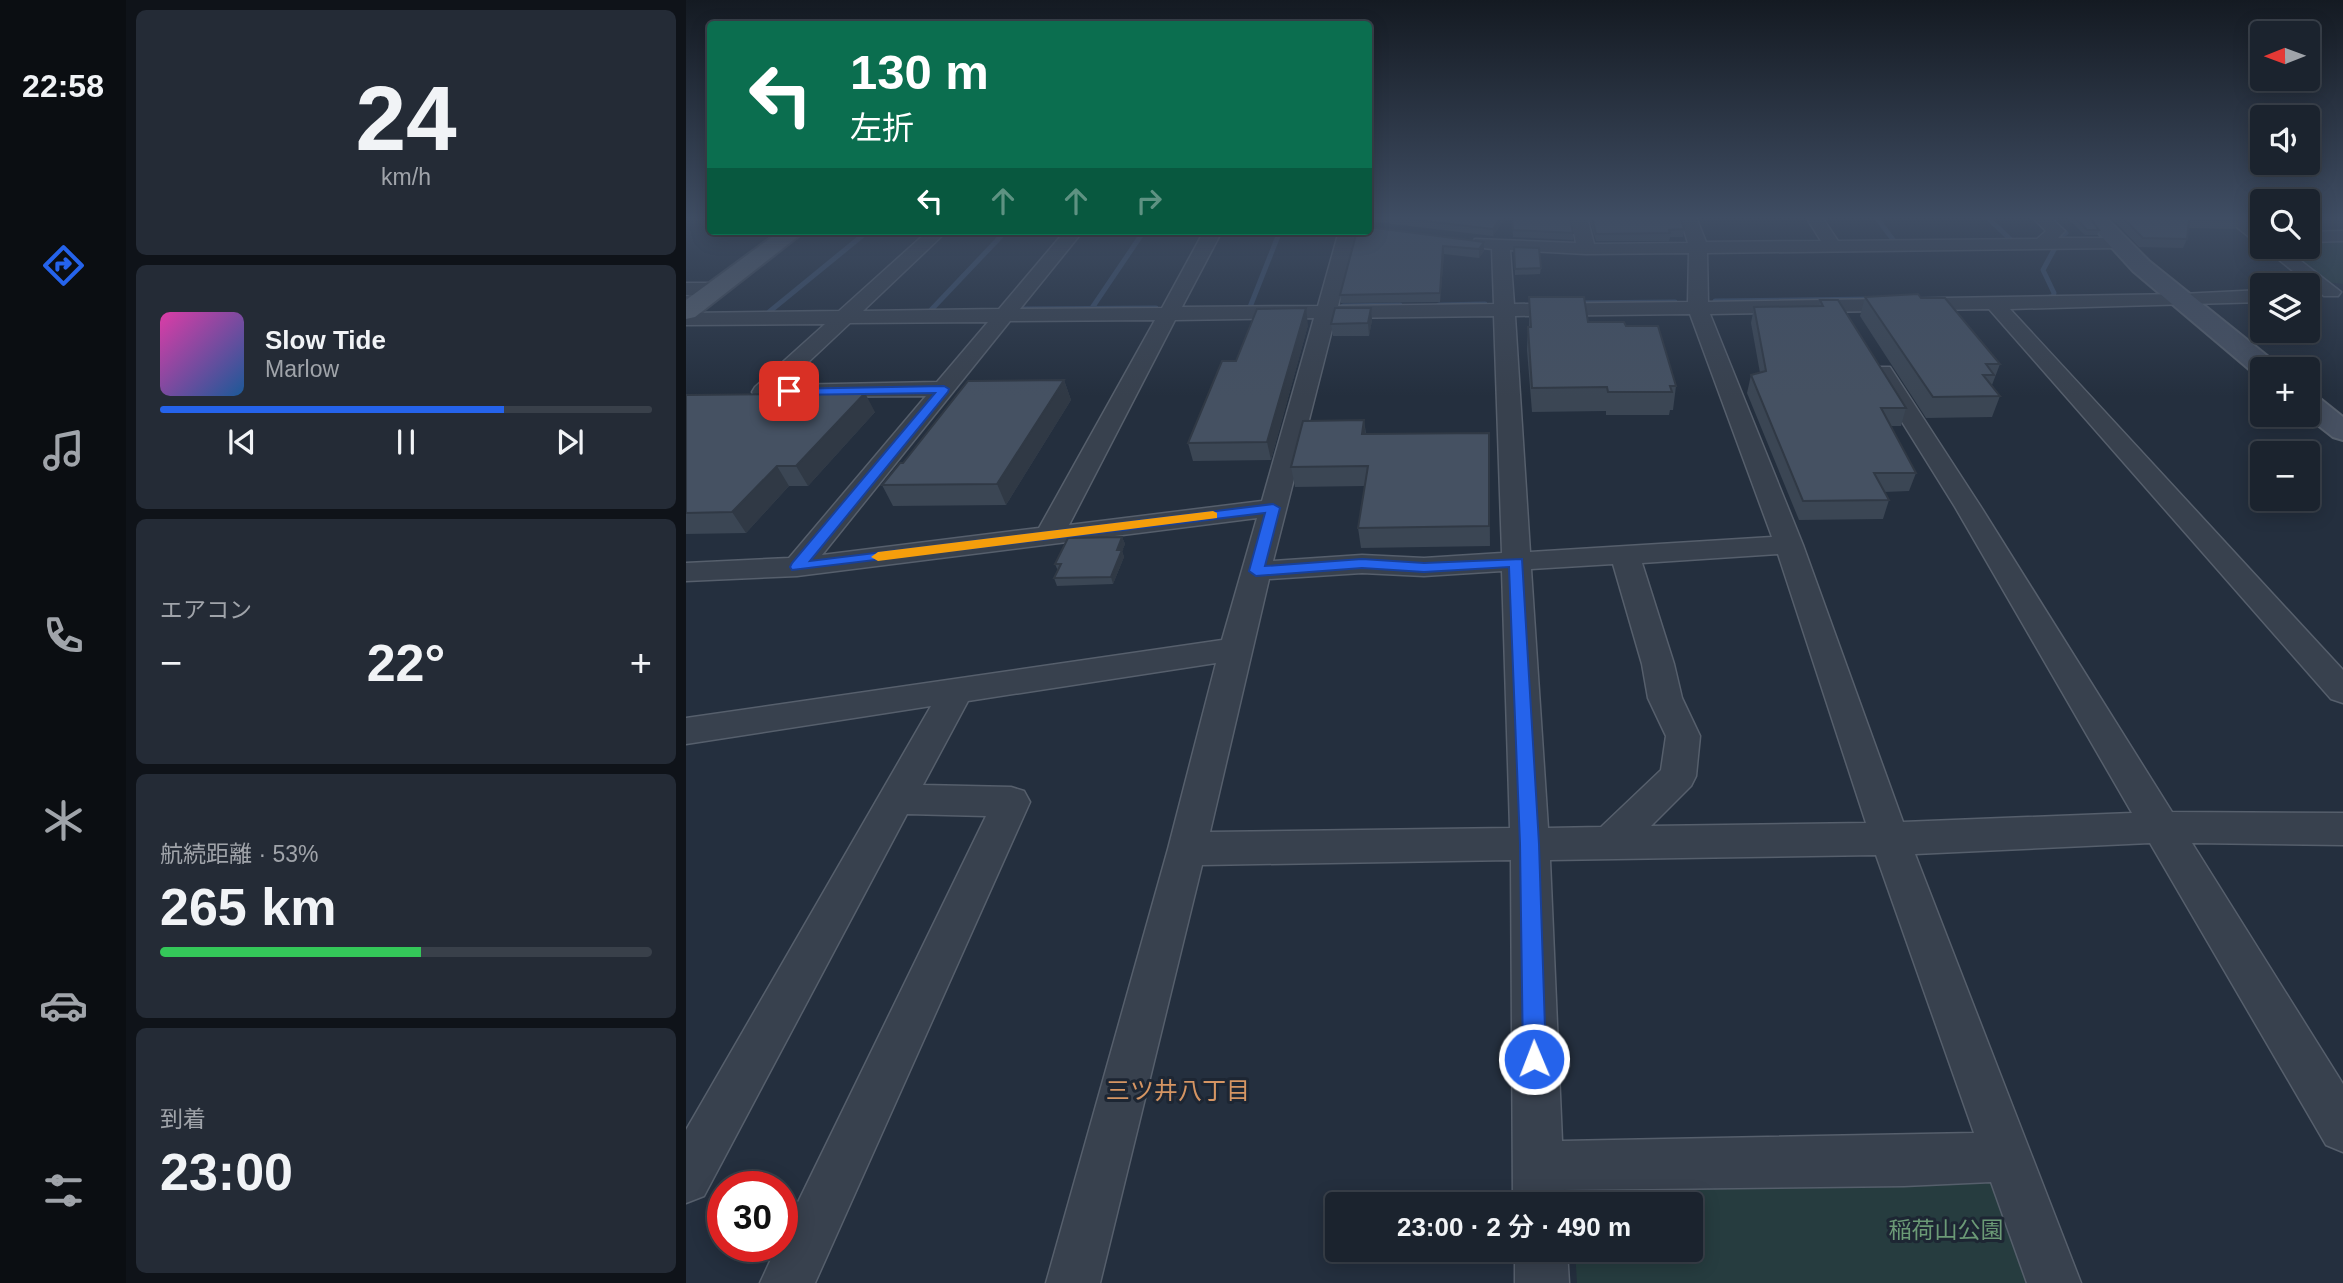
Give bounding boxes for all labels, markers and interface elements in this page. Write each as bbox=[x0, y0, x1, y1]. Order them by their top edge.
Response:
north arrow bbox=[2250, 21, 2320, 91]
map controls bbox=[2250, 21, 2320, 511]
text: 130 m bbox=[850, 45, 989, 99]
icon: left bbox=[735, 49, 826, 140]
text: 22:58 bbox=[22, 68, 104, 104]
text: 24 bbox=[355, 68, 457, 169]
button: sound bbox=[2250, 105, 2320, 175]
text: 左折 bbox=[850, 110, 914, 146]
text: km/h bbox=[381, 164, 431, 190]
icon: left bbox=[911, 182, 949, 220]
icon: ahead bbox=[984, 182, 1022, 220]
icon: ahead bbox=[1057, 182, 1095, 220]
icon: right bbox=[1130, 182, 1168, 220]
button: search bbox=[2250, 189, 2320, 259]
icon: directions bbox=[39, 241, 88, 290]
button: layers bbox=[2250, 273, 2320, 343]
text: Slow Tide bbox=[265, 325, 386, 355]
text: Marlow bbox=[265, 356, 339, 382]
button: + bbox=[2250, 357, 2320, 427]
pin bbox=[759, 361, 819, 421]
icon: arrive bbox=[770, 372, 808, 410]
icon: previous bbox=[223, 423, 261, 461]
icon: pause bbox=[387, 423, 425, 461]
icon: next bbox=[551, 423, 589, 461]
icon: music bbox=[39, 426, 88, 475]
button: − bbox=[2250, 441, 2320, 511]
text: エアコン bbox=[160, 597, 252, 623]
icon: phone bbox=[39, 611, 88, 660]
text: 22° bbox=[367, 634, 445, 692]
text: − bbox=[160, 642, 182, 684]
text: + bbox=[630, 642, 652, 684]
icon: climate bbox=[39, 796, 88, 845]
text: 航続距離 · 53% bbox=[160, 841, 318, 867]
text: 265 km bbox=[160, 878, 336, 936]
icon: car bbox=[39, 981, 88, 1030]
position arrow bbox=[1497, 1022, 1571, 1096]
district label: 三ツ井八丁目 bbox=[1106, 1077, 1250, 1104]
text: 到着 bbox=[160, 1106, 206, 1132]
text: 23:00 bbox=[160, 1143, 293, 1201]
icon: filters bbox=[39, 1166, 88, 1215]
speed limit sign: 30 bbox=[707, 1171, 798, 1262]
text: 23:00 · 2 分 · 490 m bbox=[1397, 1212, 1631, 1242]
park label: 稲荷山公園 bbox=[1889, 1217, 2004, 1243]

